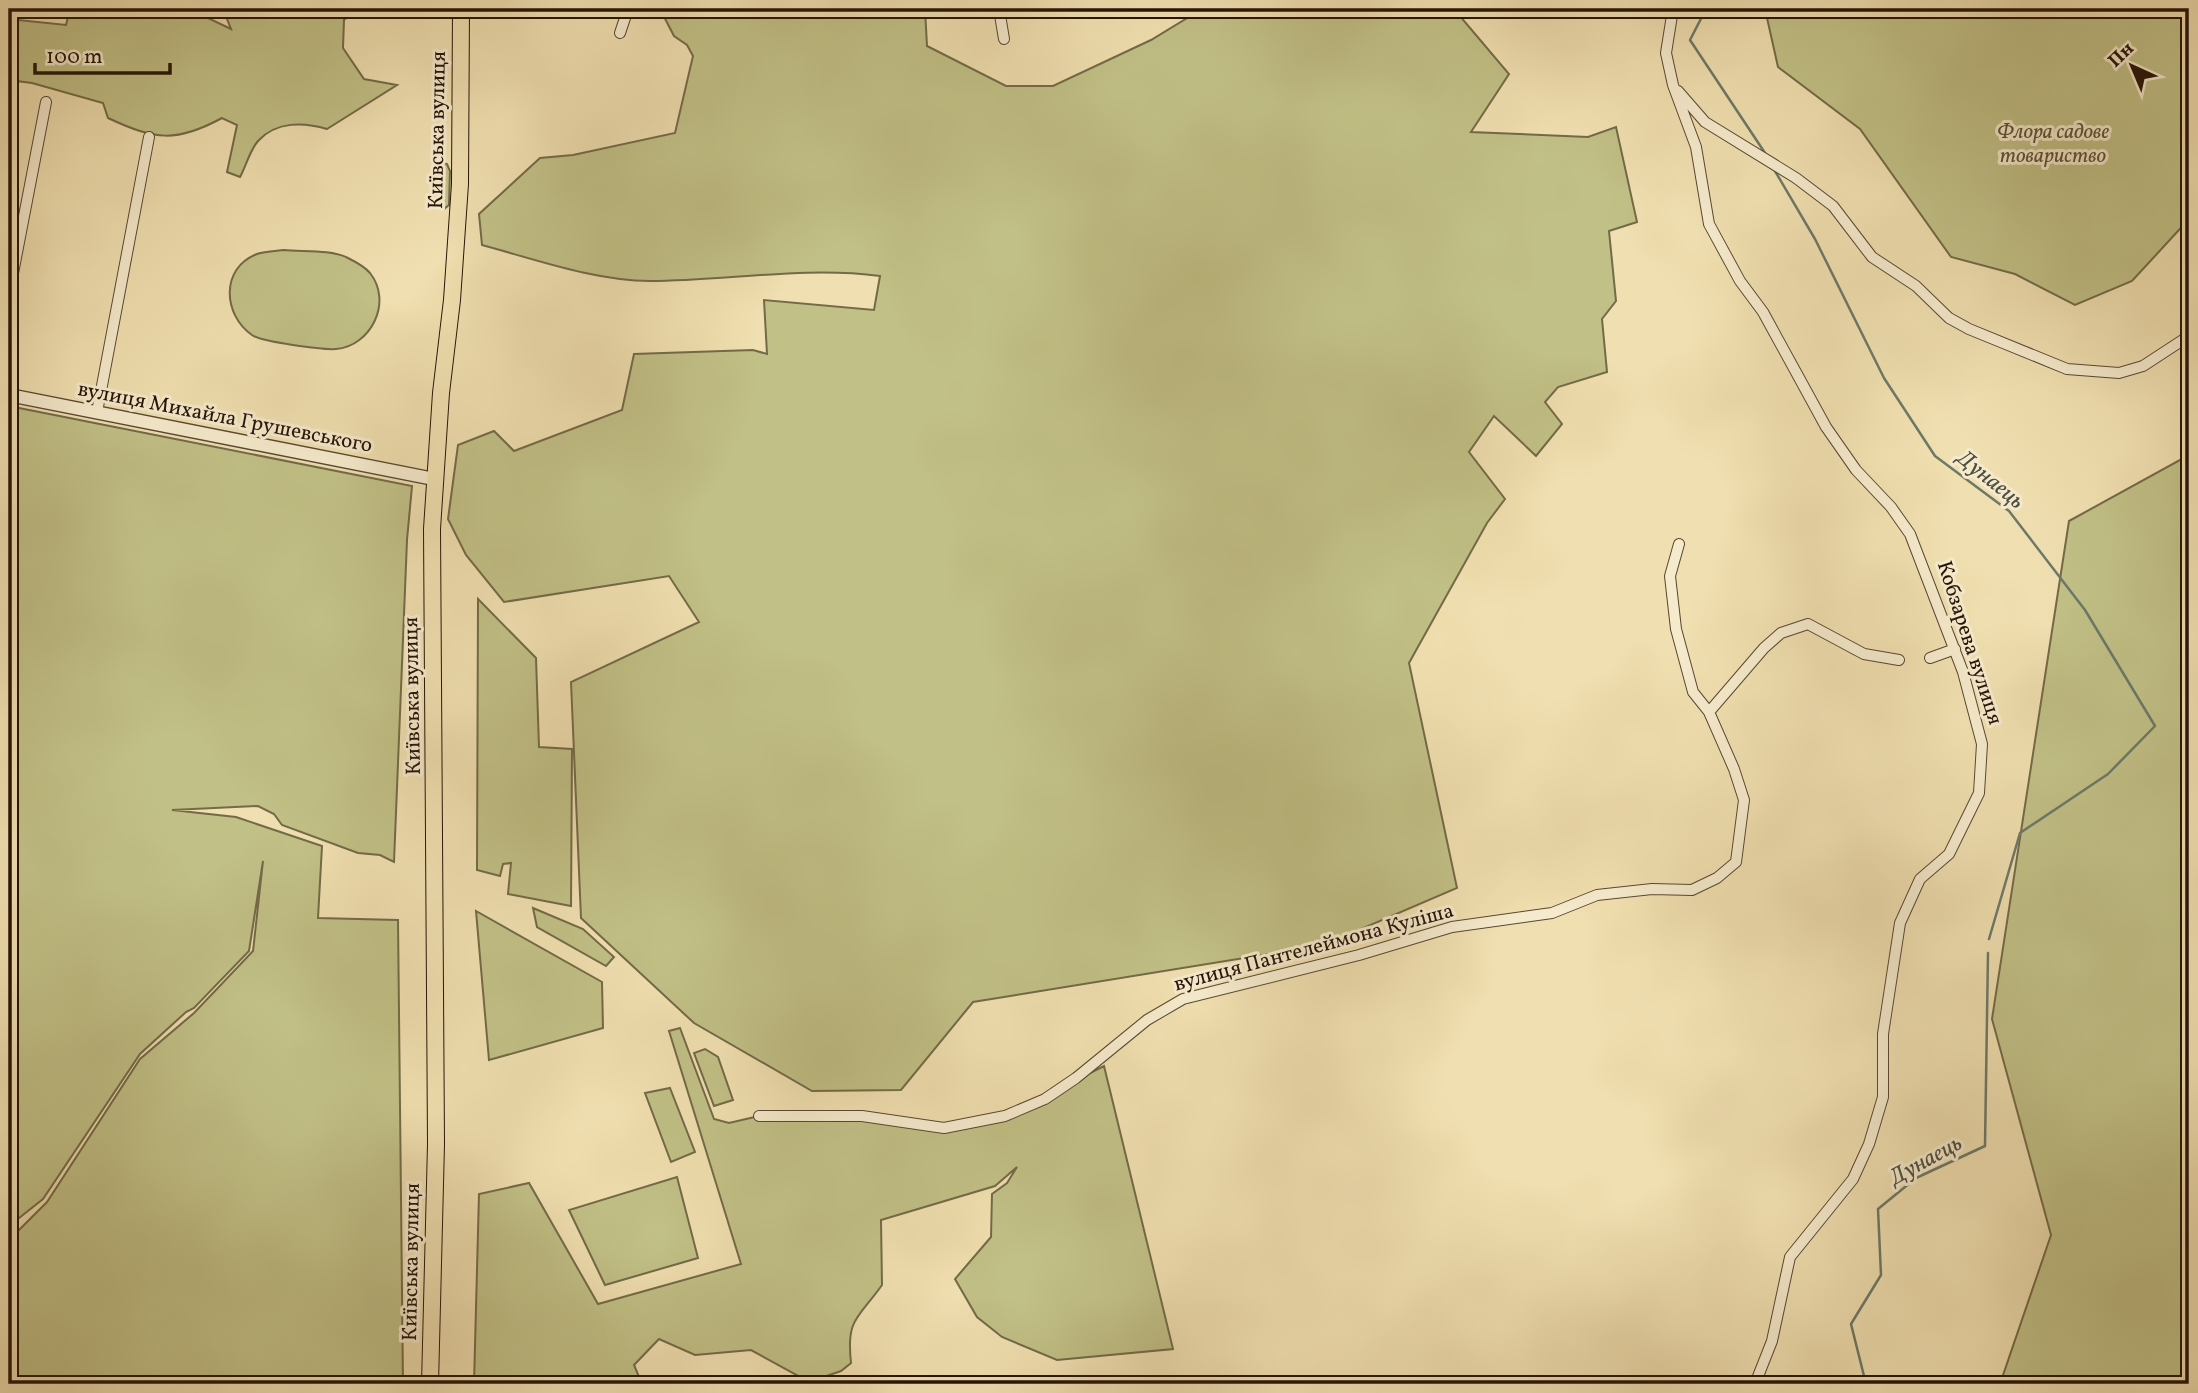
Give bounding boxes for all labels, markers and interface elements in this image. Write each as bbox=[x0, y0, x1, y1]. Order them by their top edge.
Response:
scale bar bbox=[35, 32, 170, 76]
north arrow bbox=[2096, 32, 2166, 102]
text: Пн bbox=[2103, 36, 2140, 74]
text: 100 m bbox=[46, 43, 103, 72]
street label: Київська вулиця bbox=[422, 51, 454, 209]
park label: Флора садове товариство bbox=[1997, 118, 2109, 171]
street label: вулиця Михайла Грушевського bbox=[75, 375, 375, 461]
water label: Дунаець bbox=[1948, 442, 2031, 518]
street label: Кобзарева вулиця bbox=[1929, 557, 2009, 729]
street label: Київська вулиця bbox=[397, 617, 429, 775]
street label: вулиця Пантелеймона Куліша bbox=[1171, 897, 1457, 999]
water label: Дунаець bbox=[1882, 1128, 1969, 1195]
street label: Київська вулиця bbox=[396, 1183, 428, 1341]

